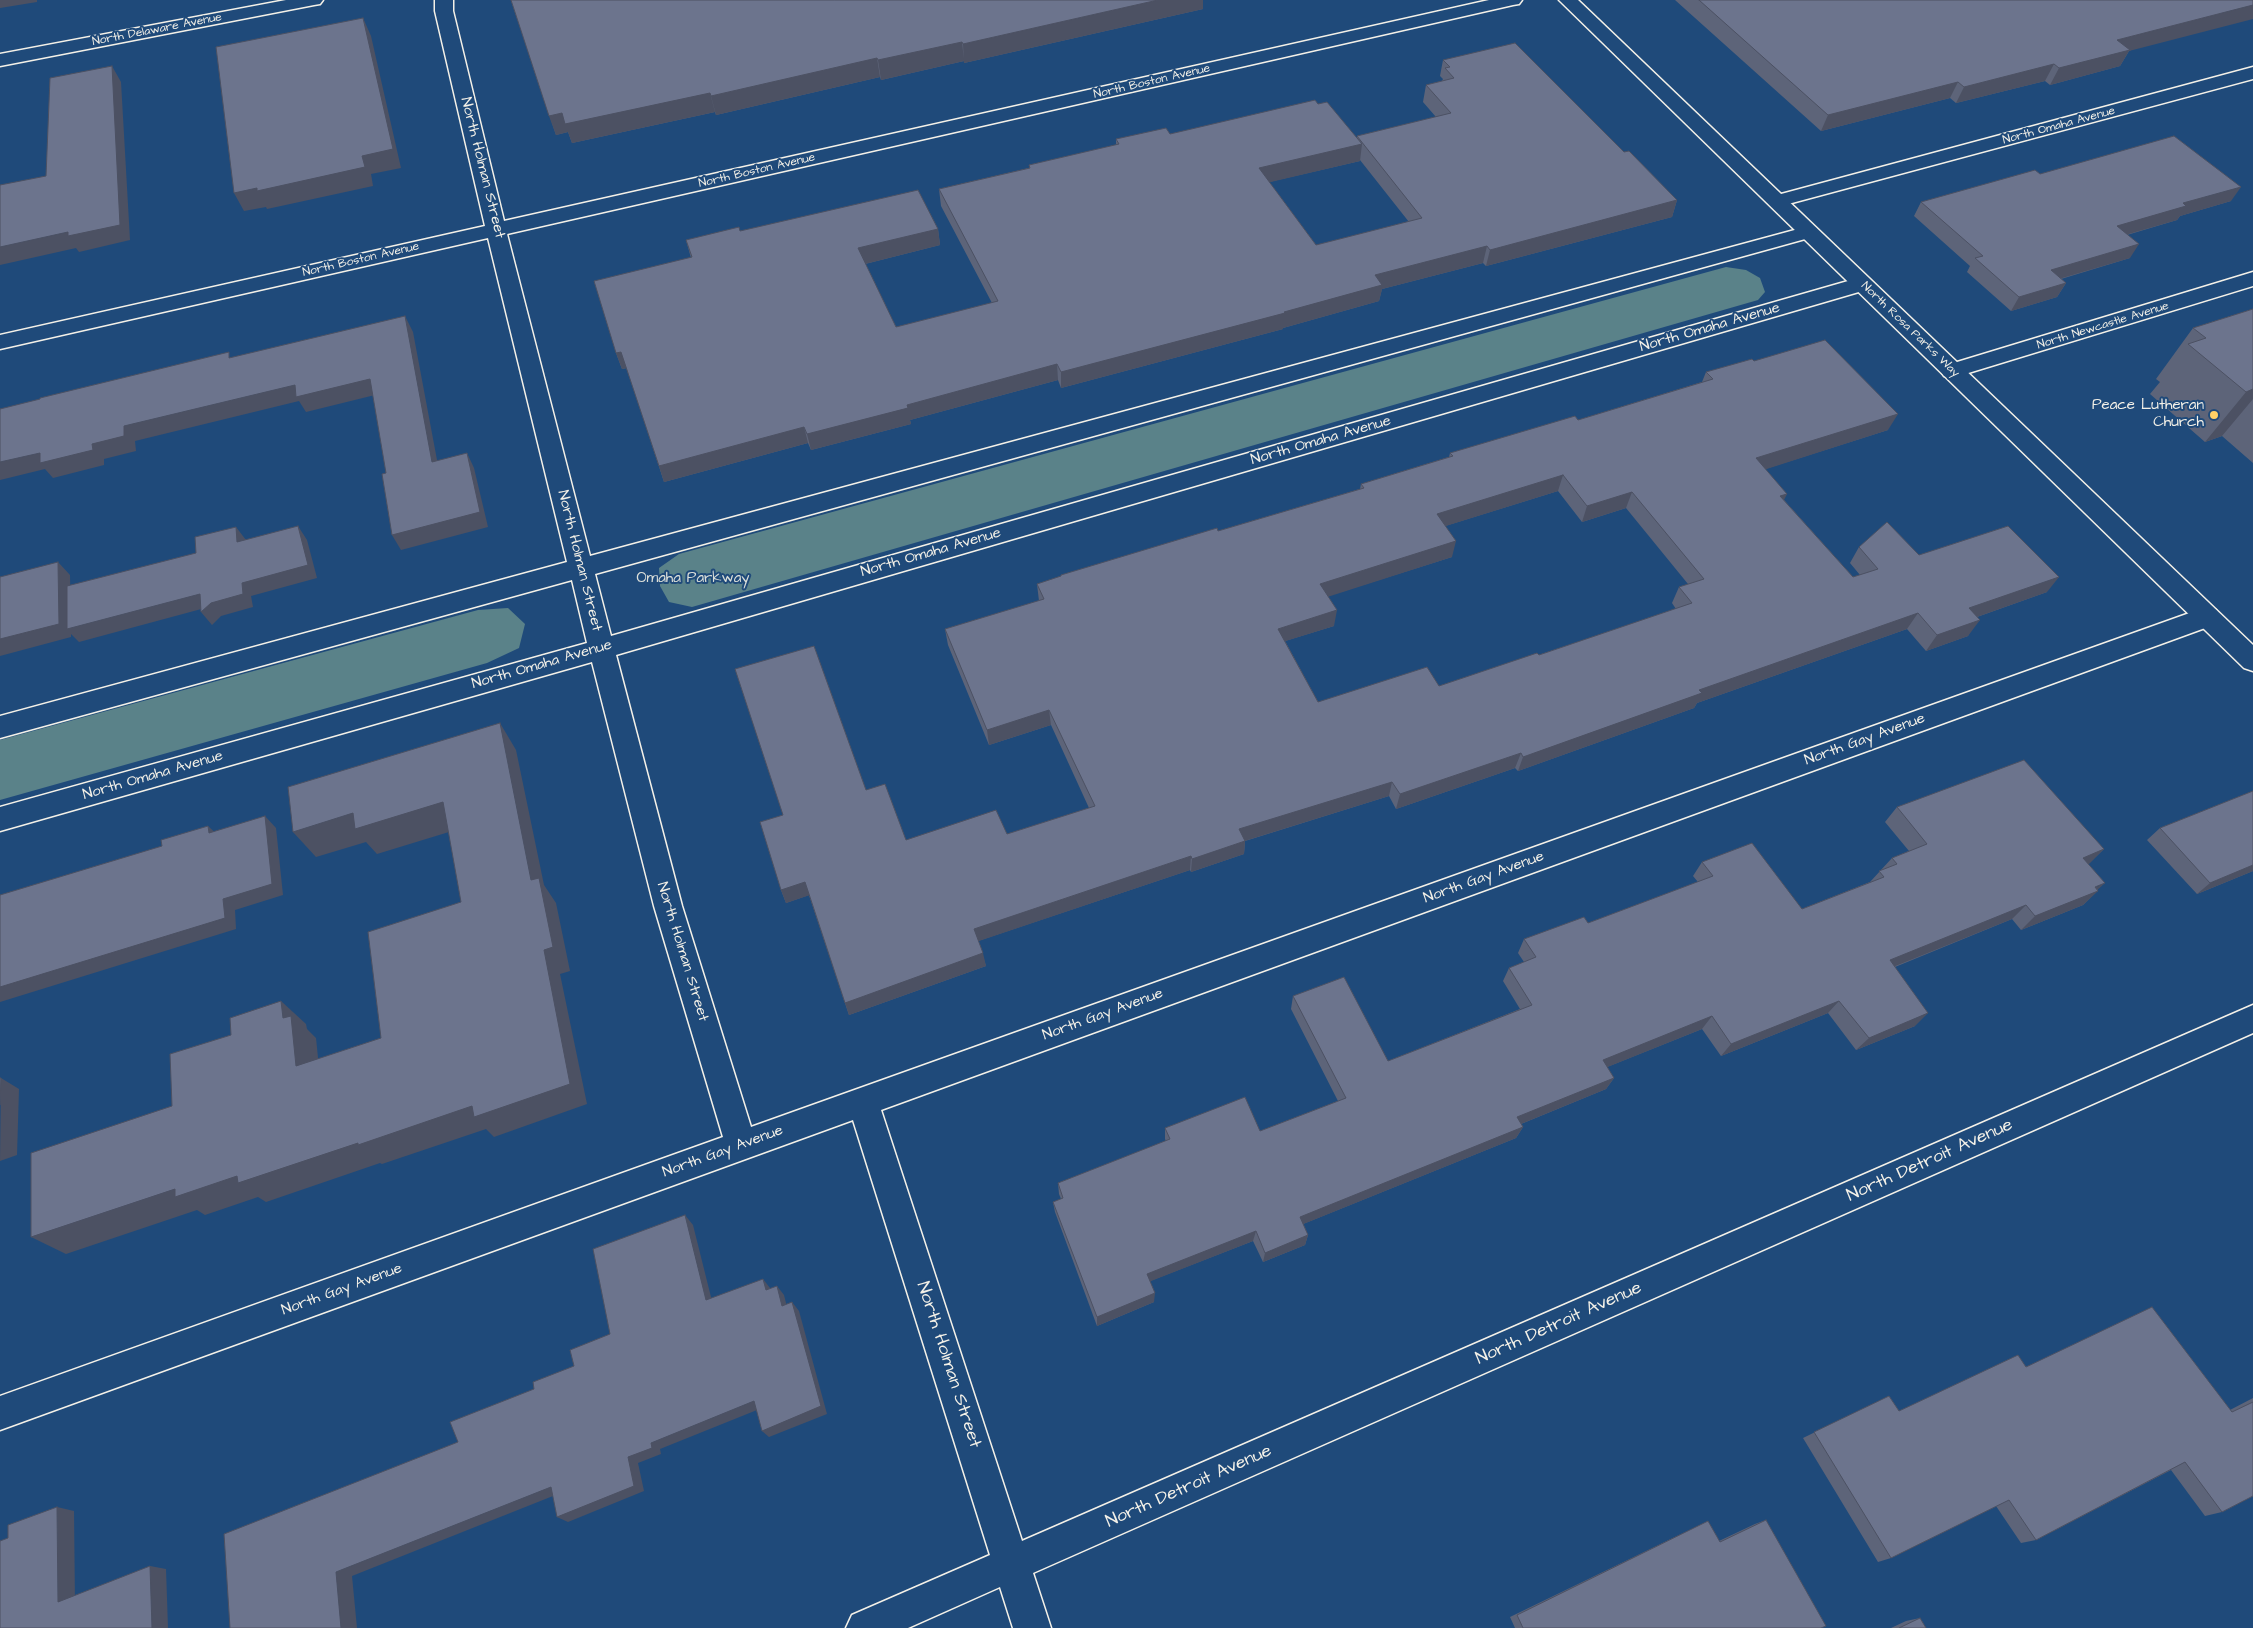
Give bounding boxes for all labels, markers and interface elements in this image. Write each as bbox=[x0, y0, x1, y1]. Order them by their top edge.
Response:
street label: North Delaware Avenue bbox=[91, 10, 223, 50]
street label: North Boston Avenue bbox=[1092, 62, 1212, 102]
street label: North Holman Street bbox=[456, 96, 508, 240]
street label: North Omaha Avenue bbox=[2001, 104, 2117, 148]
street label: North Boston Avenue bbox=[697, 151, 817, 191]
street label: North Boston Avenue bbox=[301, 240, 421, 280]
street label: North Rosa Parks Way bbox=[1858, 279, 1962, 381]
street label: North Omaha Avenue bbox=[1638, 299, 1782, 357]
street label: North Newcastle Avenue bbox=[2035, 299, 2171, 353]
place label: Peace Lutheran Church bbox=[2092, 397, 2204, 432]
marker: Peace Lutheran Church bbox=[2208, 409, 2220, 421]
street label: North Omaha Avenue bbox=[1249, 412, 1393, 470]
street label: North Holman Street bbox=[553, 489, 605, 633]
street label: North Omaha Avenue bbox=[859, 524, 1003, 582]
park label: Omaha Parkway bbox=[636, 570, 750, 588]
street label: North Omaha Avenue bbox=[470, 636, 614, 694]
street label: North Gay Avenue bbox=[1802, 710, 1928, 770]
street label: North Omaha Avenue bbox=[81, 747, 225, 805]
street label: North Gay Avenue bbox=[1421, 848, 1547, 908]
street label: North Holman Street bbox=[652, 880, 712, 1024]
street label: North Gay Avenue bbox=[1040, 985, 1166, 1045]
street label: North Detroit Avenue bbox=[1844, 1115, 2016, 1207]
street label: North Gay Avenue bbox=[660, 1122, 786, 1182]
street label: North Gay Avenue bbox=[279, 1260, 405, 1320]
street label: North Detroit Avenue bbox=[1473, 1278, 1645, 1370]
street label: North Holman Street bbox=[911, 1279, 985, 1451]
street label: North Detroit Avenue bbox=[1103, 1441, 1275, 1533]

